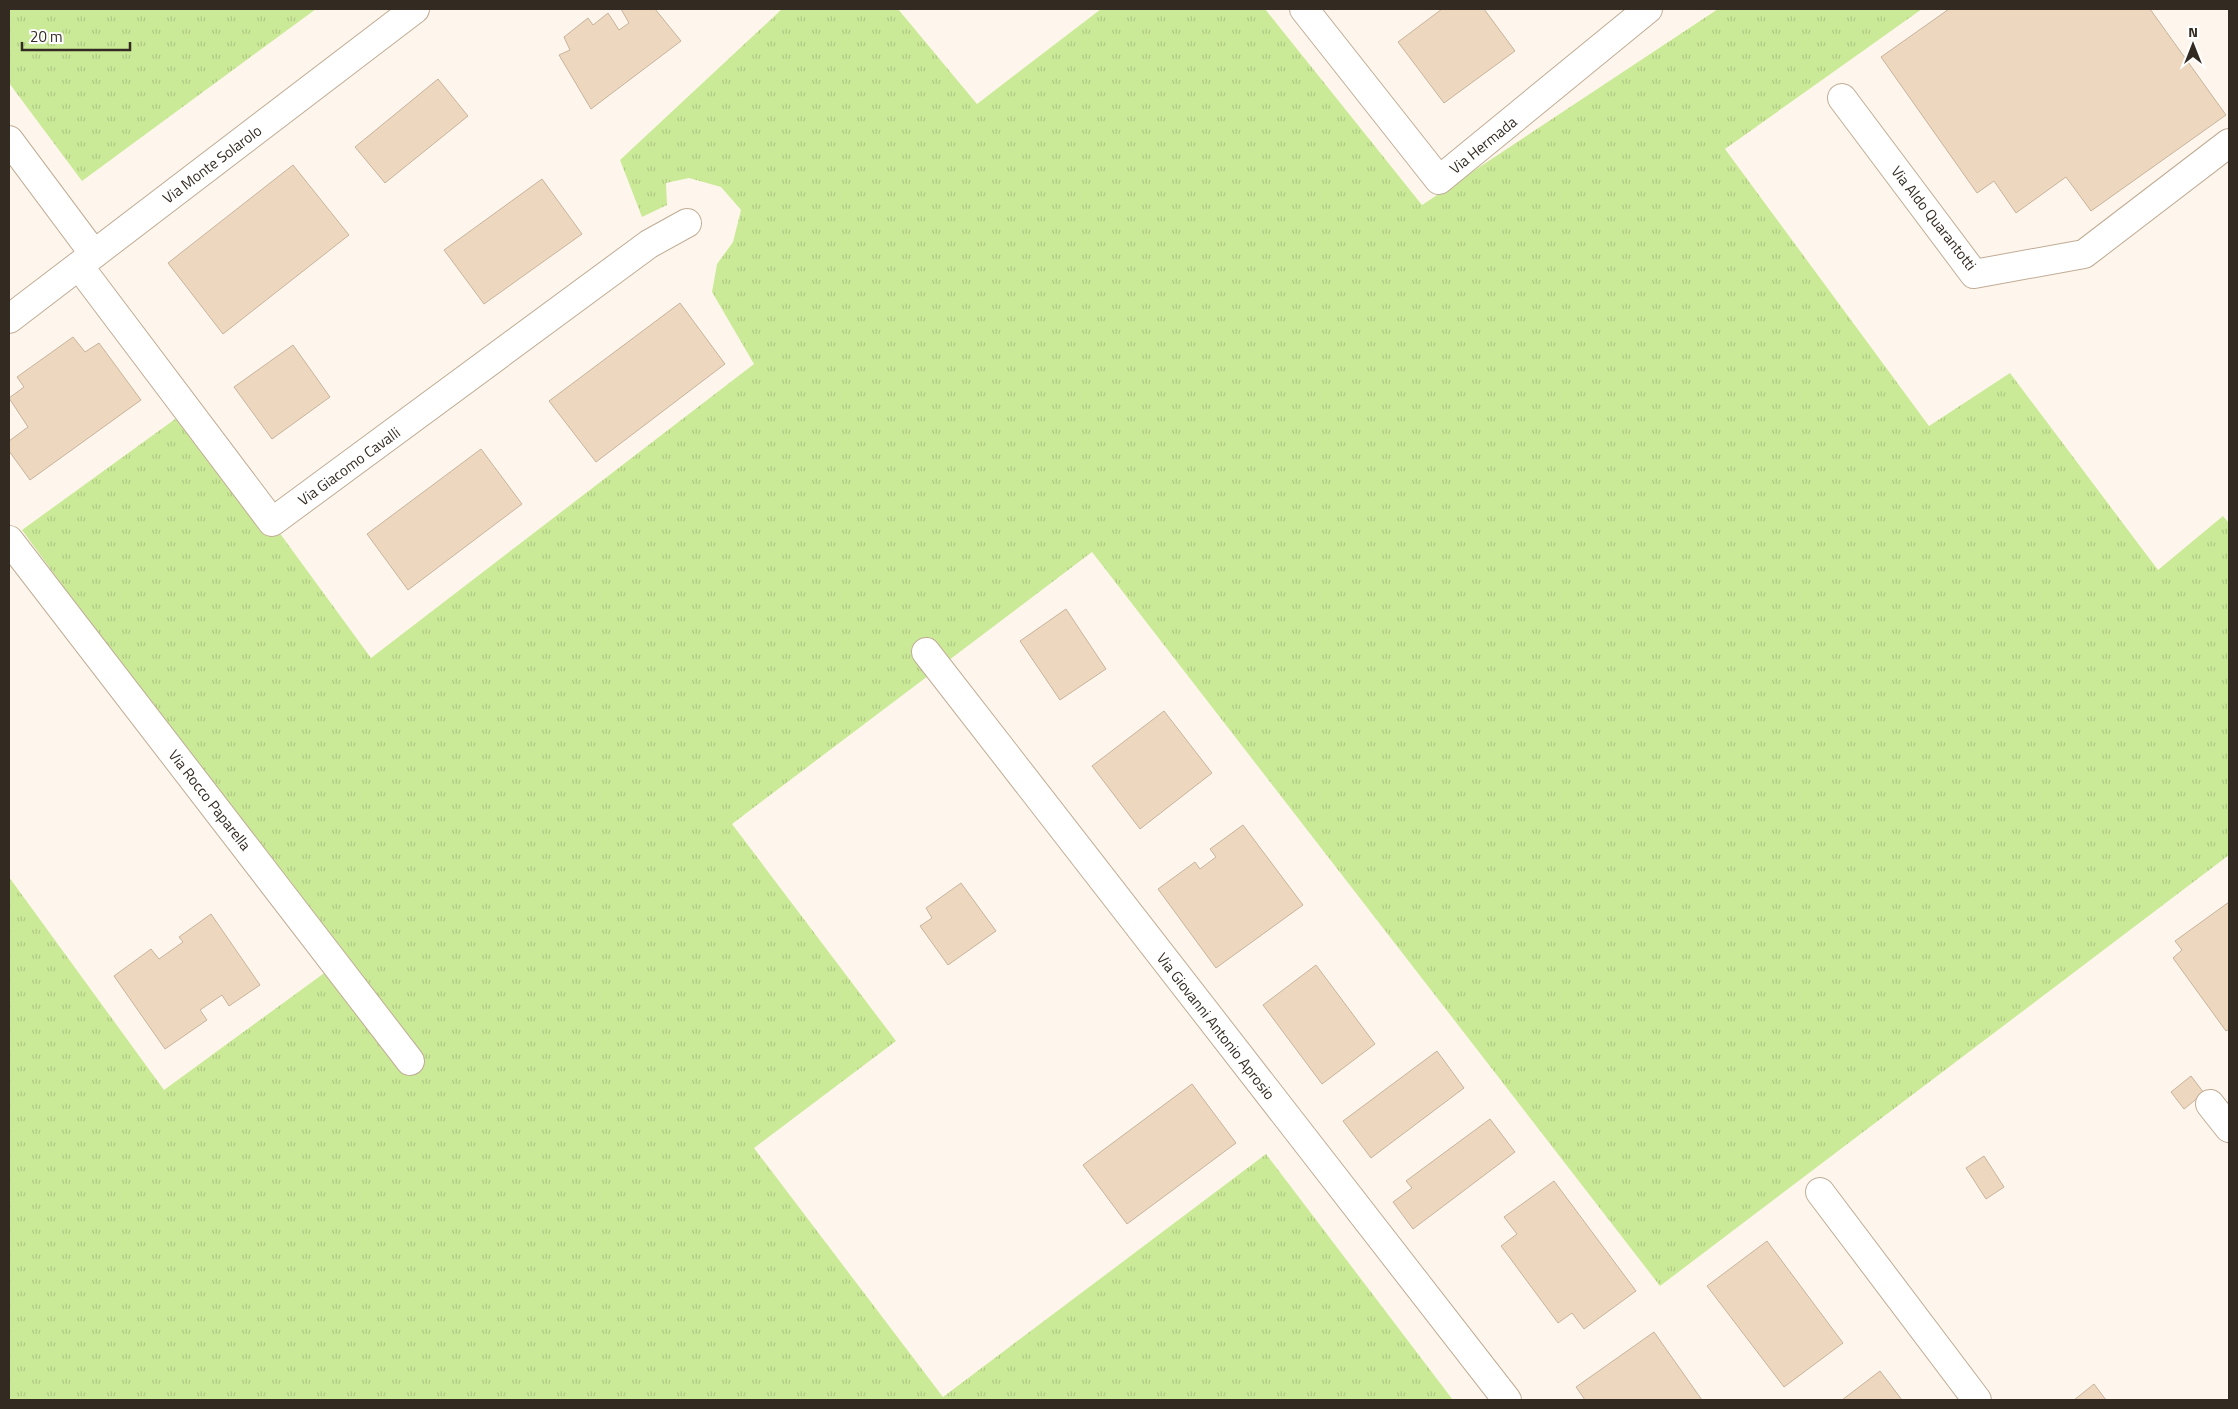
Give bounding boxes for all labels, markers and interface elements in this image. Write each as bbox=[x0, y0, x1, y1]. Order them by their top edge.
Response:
scale bar bbox=[22, 20, 130, 52]
north arrow bbox=[2168, 20, 2218, 70]
text: N bbox=[2188, 21, 2198, 42]
text: 20 m bbox=[30, 25, 63, 48]
street label: Via Hermada bbox=[1444, 110, 1522, 179]
street label: Via Monte Solarolo bbox=[158, 119, 266, 209]
street label: Via Aldo Quarantotti bbox=[1886, 161, 1982, 275]
street label: Via Giacomo Cavalli bbox=[293, 421, 405, 511]
street label: Via Rocco Paparella bbox=[163, 745, 257, 856]
street label: Via Giovanni Antonio Aprosio bbox=[1151, 948, 1281, 1105]

